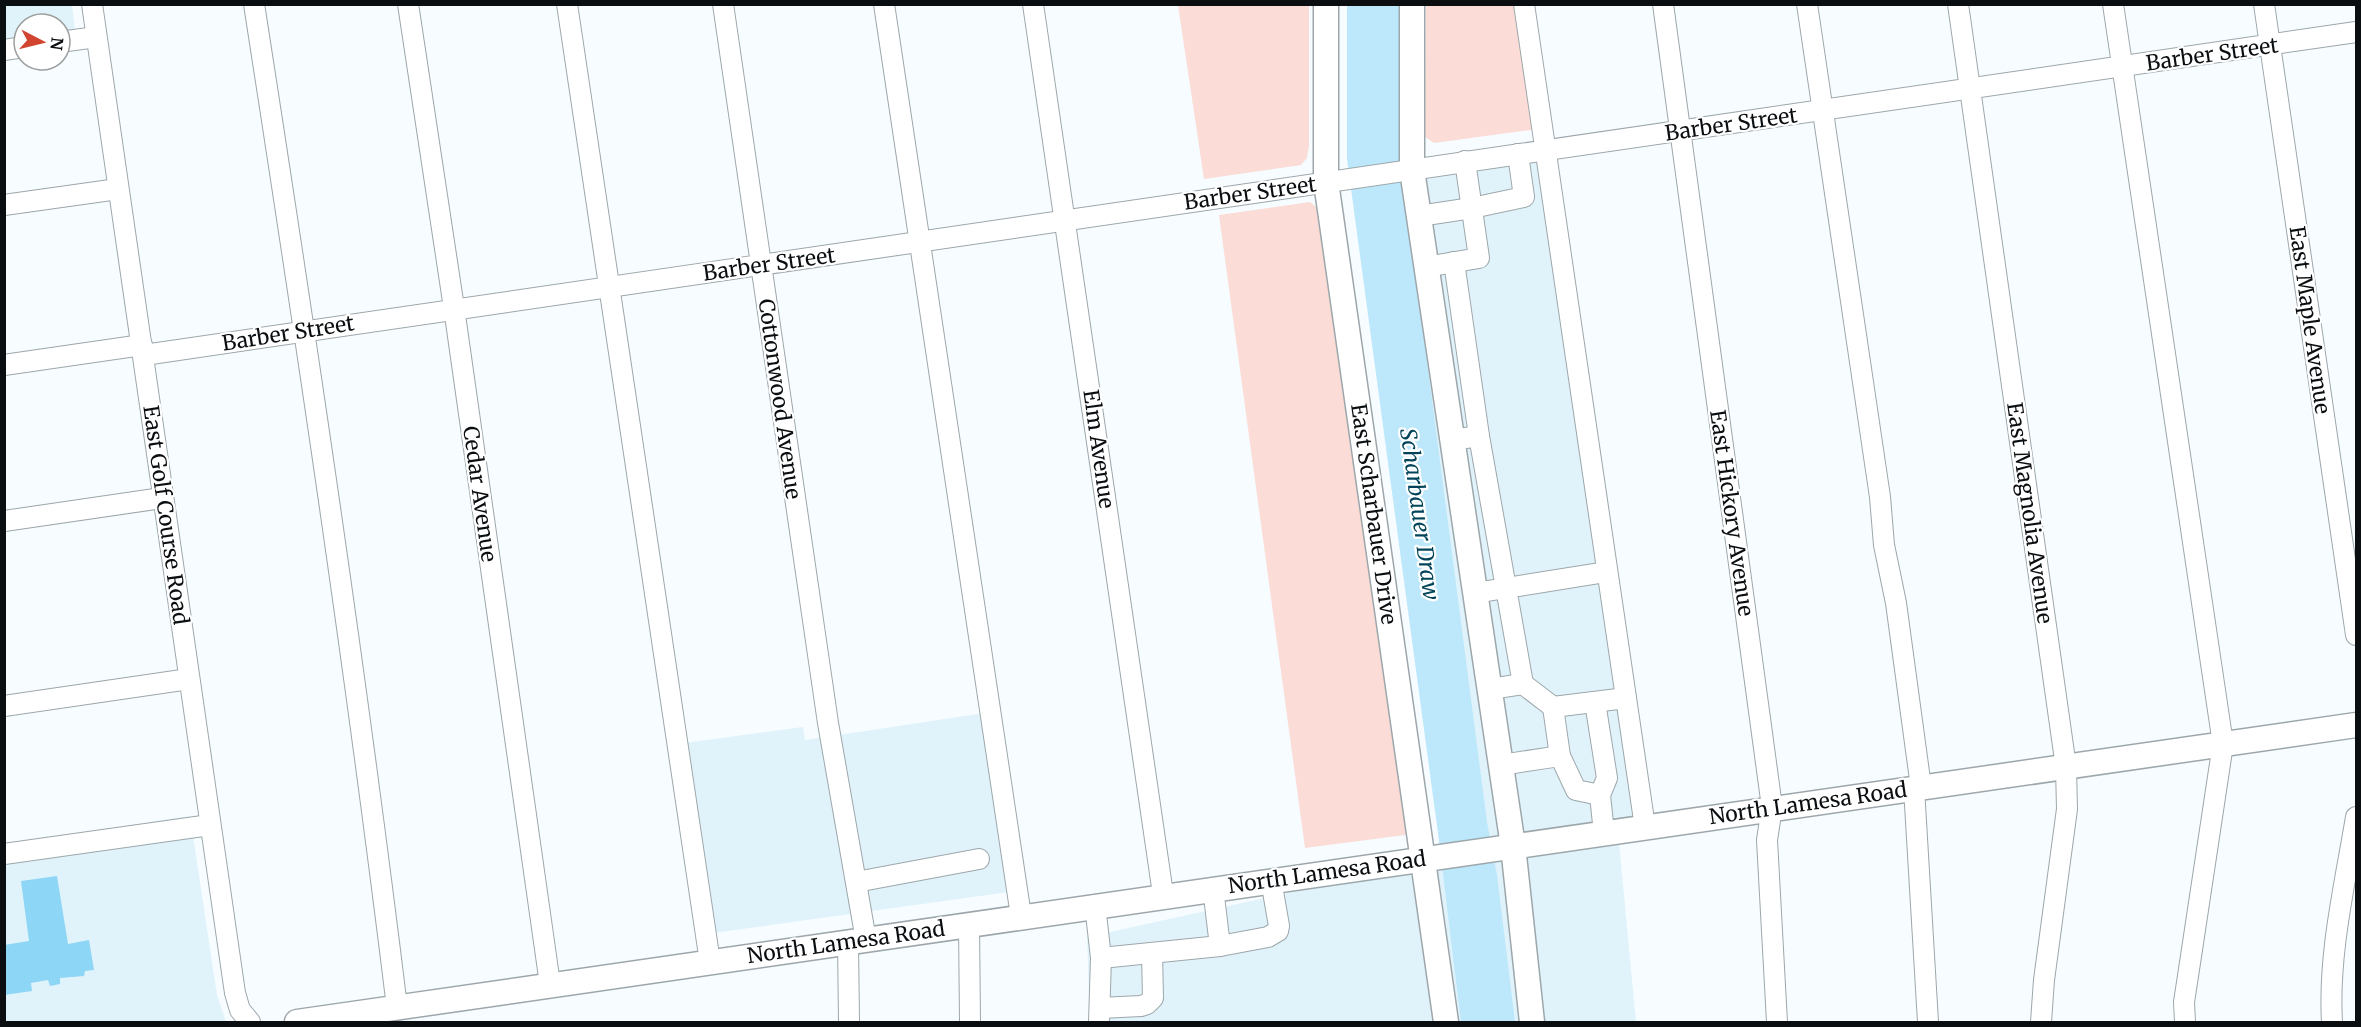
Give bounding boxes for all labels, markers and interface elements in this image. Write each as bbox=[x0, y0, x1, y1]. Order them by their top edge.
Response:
north arrow bbox=[12, 12, 72, 72]
street label: Barber Street bbox=[2144, 31, 2280, 77]
text: N bbox=[46, 36, 68, 52]
street label: Barber Street bbox=[1663, 101, 1799, 147]
street label: Barber Street bbox=[1182, 170, 1318, 216]
street label: East Maple Avenue bbox=[2283, 224, 2337, 416]
street label: Barber Street bbox=[701, 241, 837, 287]
street label: Cottonwood Avenue bbox=[753, 297, 807, 501]
street label: Barber Street bbox=[220, 309, 356, 357]
street label: Elm Avenue bbox=[1077, 388, 1121, 510]
street label: East Magnolia Avenue bbox=[2001, 401, 2059, 625]
street label: East Scharbauer Drive bbox=[1345, 402, 1403, 626]
street label: East Golf Course Road bbox=[137, 404, 195, 627]
street label: East Hickory Avenue bbox=[1704, 408, 1760, 618]
street label: Cedar Avenue bbox=[457, 424, 503, 564]
water label: Scharbauer Draw bbox=[1394, 426, 1446, 602]
street label: North Lamesa Road bbox=[1707, 776, 1909, 830]
street label: North Lamesa Road bbox=[1226, 845, 1428, 899]
street label: North Lamesa Road bbox=[745, 915, 947, 969]

